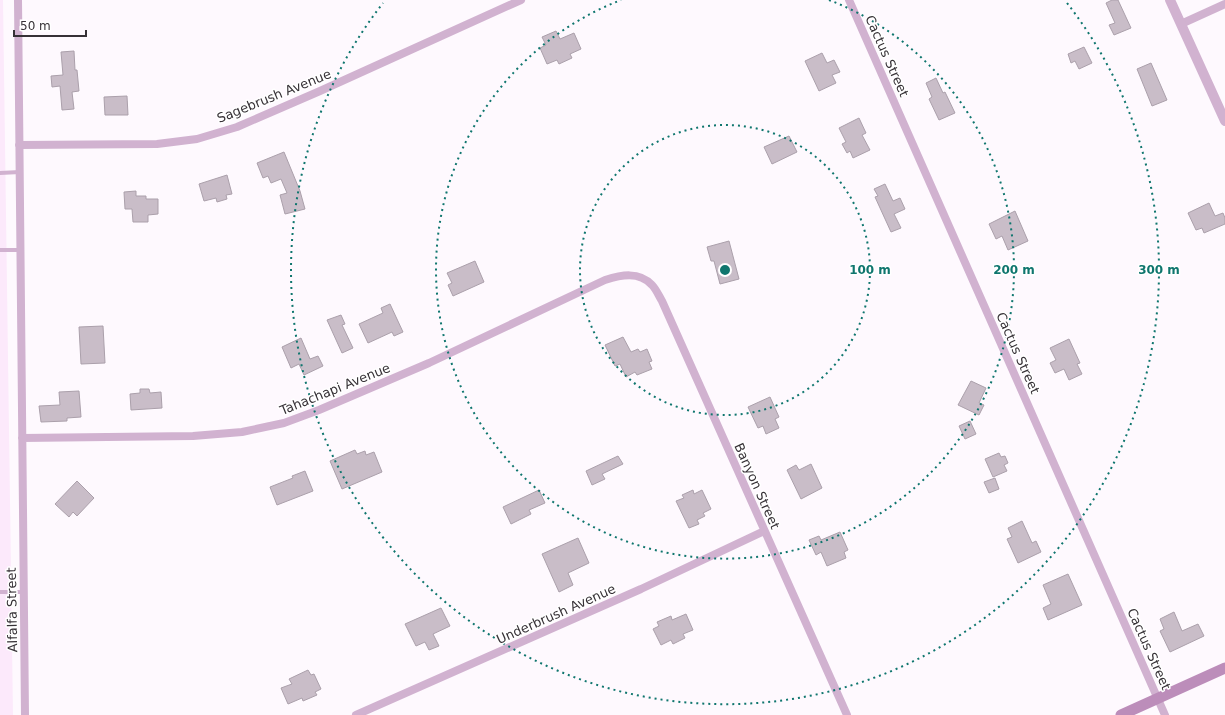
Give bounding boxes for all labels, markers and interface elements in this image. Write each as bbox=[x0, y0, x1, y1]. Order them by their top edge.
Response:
scale bar bbox=[14, 12, 86, 38]
street label: Cactus Street bbox=[862, 13, 912, 99]
text: 50 m bbox=[20, 19, 51, 33]
street label: Sagebrush Avenue bbox=[215, 66, 333, 126]
centre of rings bbox=[718, 263, 732, 277]
text: 100 m bbox=[849, 263, 891, 277]
text: 200 m bbox=[993, 263, 1035, 277]
text: 300 m bbox=[1138, 263, 1180, 277]
street label: Cactus Street bbox=[993, 310, 1043, 396]
street label: Tahachapi Avenue bbox=[277, 360, 392, 418]
street label: Banyon Street bbox=[731, 441, 783, 531]
street label: Alfalfa Street bbox=[4, 567, 20, 653]
street label: Underbrush Avenue bbox=[494, 581, 618, 647]
street label: Cactus Street bbox=[1124, 606, 1174, 692]

